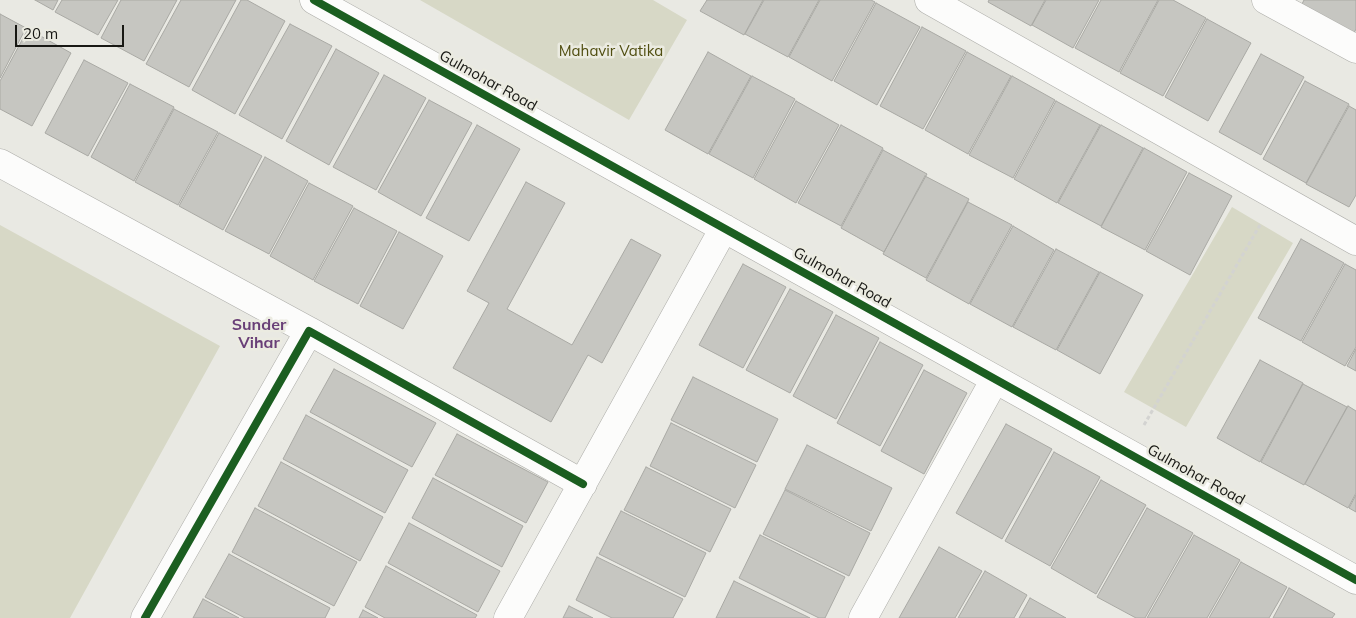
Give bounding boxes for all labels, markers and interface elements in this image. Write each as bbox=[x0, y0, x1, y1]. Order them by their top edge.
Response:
scale bar bbox=[18, 15, 126, 47]
text: 20 m bbox=[23, 24, 58, 43]
park label: Mahavir Vatika bbox=[559, 42, 663, 60]
street label: Gulmohar Road bbox=[436, 47, 540, 115]
street label: Gulmohar Road bbox=[790, 244, 894, 312]
district label: Sunder Vihar bbox=[232, 315, 286, 353]
street label: Gulmohar Road bbox=[1144, 441, 1248, 509]

